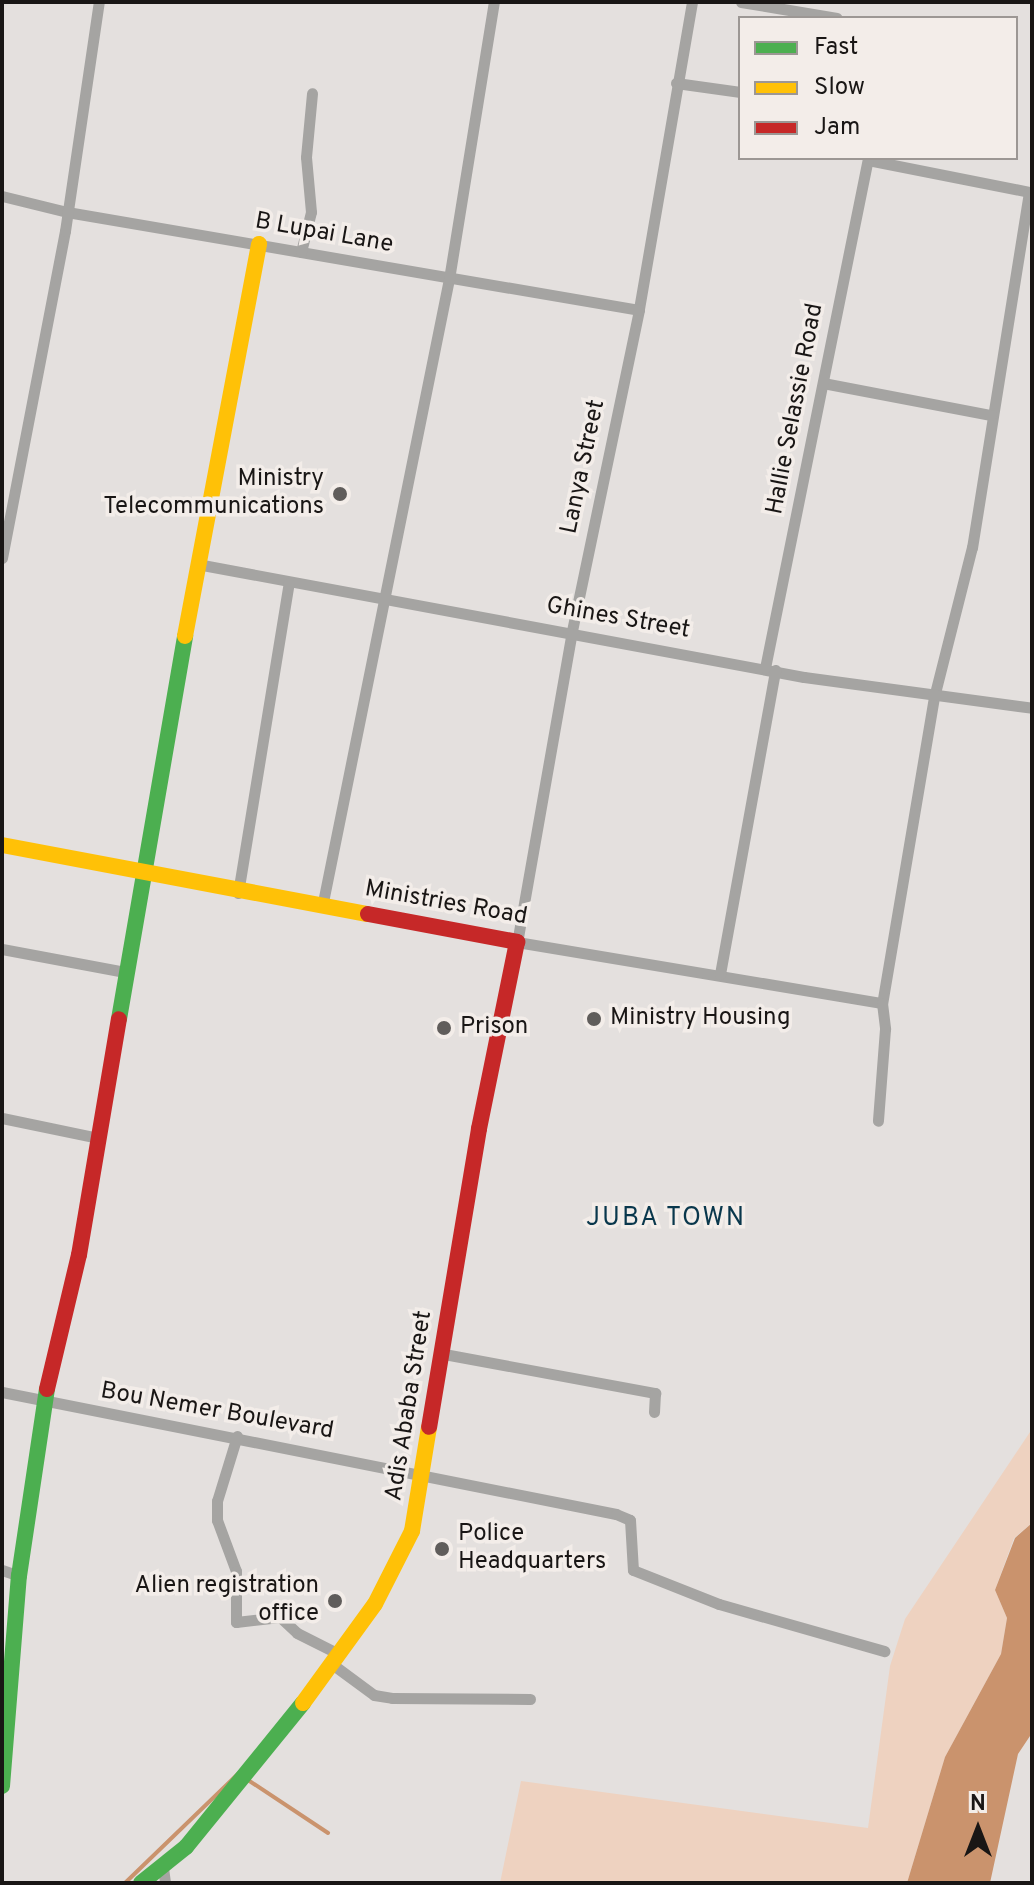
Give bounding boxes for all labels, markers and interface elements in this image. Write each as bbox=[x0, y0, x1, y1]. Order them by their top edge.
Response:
legend bbox=[738, 16, 1018, 160]
text: Fast bbox=[814, 33, 858, 63]
text: Slow bbox=[814, 73, 865, 103]
text: Jam bbox=[814, 113, 860, 143]
street label: B Lupai Lane bbox=[253, 208, 395, 260]
street label: Hallie Selassie Road bbox=[761, 301, 831, 517]
street label: Lanya Street bbox=[556, 397, 612, 537]
place label: Ministry Telecommunications bbox=[103, 466, 324, 522]
marker: Ministry Telecommunications bbox=[331, 485, 349, 503]
street label: Ghines Street bbox=[544, 592, 692, 646]
street label: Ministries Road bbox=[362, 876, 530, 932]
place label: Ministry Housing bbox=[610, 1005, 791, 1033]
marker: Ministry Housing bbox=[585, 1010, 603, 1028]
place label: Prison bbox=[460, 1014, 528, 1042]
marker: Prison bbox=[435, 1019, 453, 1037]
district label: JUBA TOWN bbox=[585, 1203, 747, 1235]
street label: Adis Ababa Street bbox=[381, 1308, 439, 1504]
street label: Bou Nemer Boulevard bbox=[98, 1377, 336, 1447]
place label: Police Headquarters bbox=[458, 1521, 606, 1577]
marker: Police Headquarters bbox=[433, 1540, 451, 1558]
place label: Alien registration office bbox=[135, 1573, 319, 1629]
marker: Alien registration office bbox=[326, 1592, 344, 1610]
north arrow bbox=[938, 1789, 1018, 1869]
text: N bbox=[970, 1791, 986, 1818]

